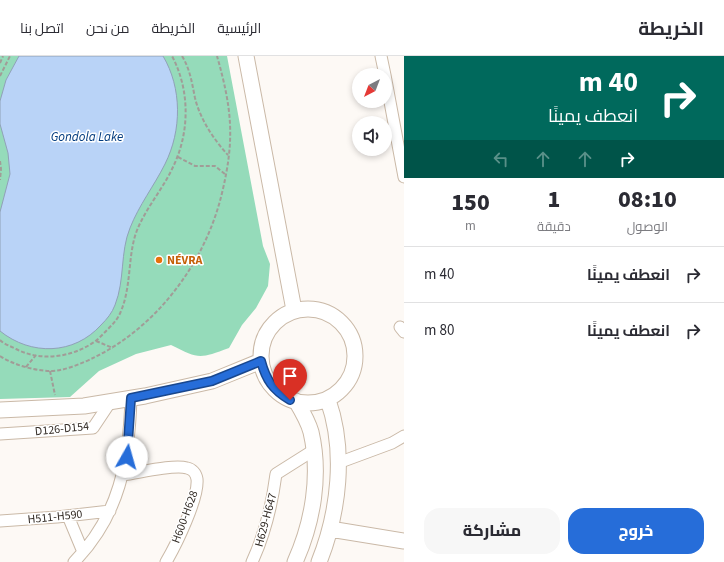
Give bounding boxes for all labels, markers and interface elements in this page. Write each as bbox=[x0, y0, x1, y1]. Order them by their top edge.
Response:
text: الخريطة bbox=[638, 16, 704, 43]
text: اتصل بنا bbox=[20, 19, 64, 39]
text: من نحن bbox=[86, 19, 130, 39]
text: الخريطة bbox=[152, 19, 195, 39]
text: الرئيسية bbox=[217, 19, 261, 39]
text: 40 m bbox=[579, 62, 638, 102]
north arrow bbox=[352, 68, 392, 108]
map controls bbox=[352, 68, 392, 156]
icon: right bbox=[652, 72, 704, 124]
text: انعطف يمينًا bbox=[548, 104, 638, 129]
button: sound bbox=[352, 116, 392, 156]
water label: Gondola Lake bbox=[51, 128, 123, 146]
icon: left bbox=[490, 148, 512, 170]
icon: ahead bbox=[532, 148, 554, 170]
icon: ahead bbox=[574, 148, 596, 170]
icon: right bbox=[616, 148, 638, 170]
text: 1 bbox=[547, 182, 560, 217]
text: 08:10 bbox=[618, 182, 677, 217]
text: 150 bbox=[451, 185, 490, 220]
text: m bbox=[465, 217, 476, 235]
text: دقيقة bbox=[537, 218, 571, 236]
text: الوصول bbox=[627, 218, 668, 236]
place label: NÉVRA bbox=[167, 252, 202, 269]
marker: NÉVRA bbox=[154, 255, 164, 265]
text: 40 m bbox=[424, 264, 454, 285]
icon: right bbox=[682, 264, 704, 286]
text: انعطف يمينًا bbox=[587, 265, 670, 286]
text: 80 m bbox=[424, 320, 454, 341]
icon: right bbox=[682, 320, 704, 342]
text: انعطف يمينًا bbox=[587, 321, 670, 342]
pin bbox=[273, 359, 307, 400]
icon: arrive bbox=[279, 365, 301, 387]
street label: D126-D154 bbox=[34, 418, 90, 440]
position arrow bbox=[106, 436, 148, 478]
street label: H600-H628 bbox=[168, 488, 202, 546]
street label: H629-H647 bbox=[251, 491, 281, 549]
street label: H511-H590 bbox=[27, 506, 83, 528]
button: مشاركة bbox=[424, 508, 560, 554]
button: خروج bbox=[568, 508, 704, 554]

